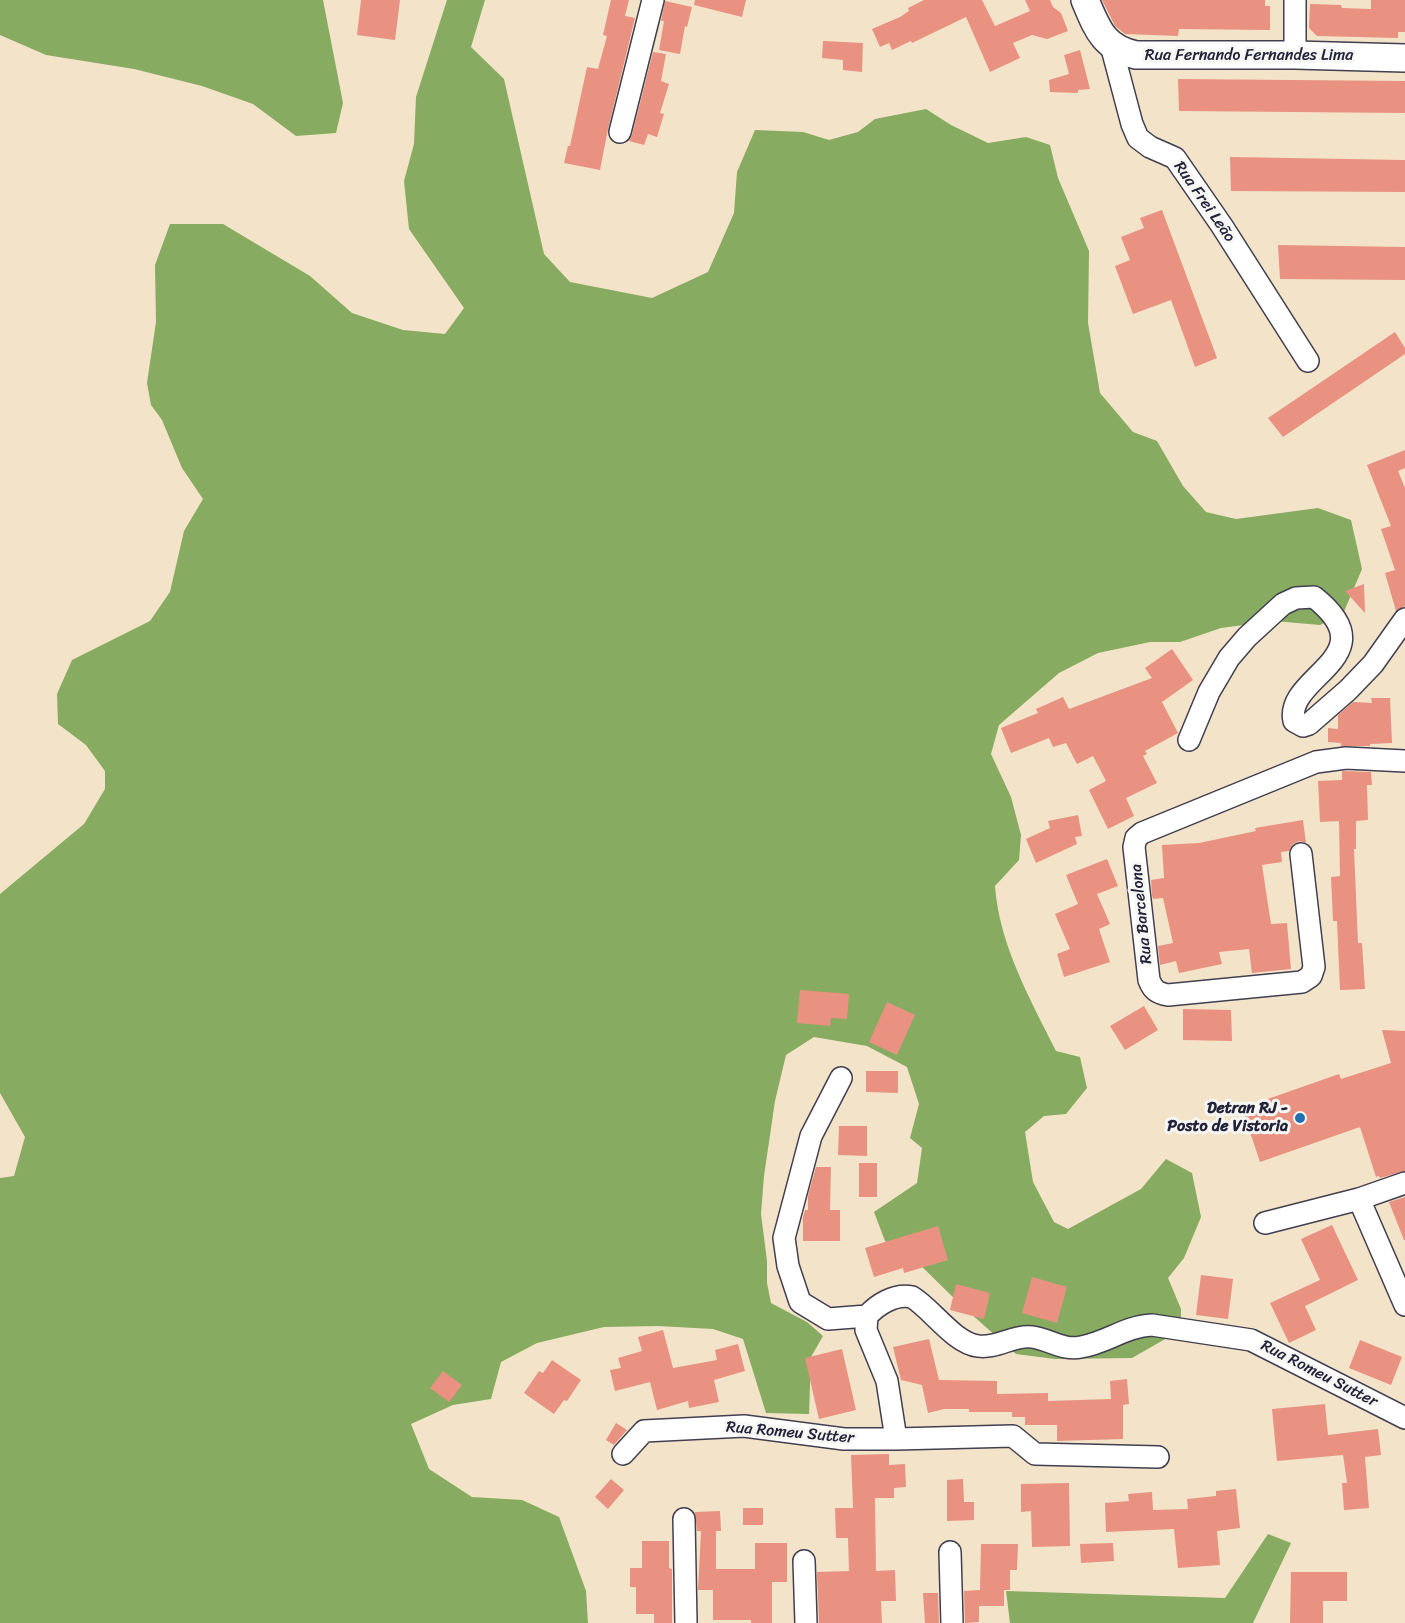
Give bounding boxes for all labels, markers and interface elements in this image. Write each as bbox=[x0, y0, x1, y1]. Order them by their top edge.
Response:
street label: Rua Fernando Fernandes Lima bbox=[1145, 46, 1353, 66]
street label: Rua Frei Leão bbox=[1169, 158, 1239, 246]
street label: Rua Barcelona bbox=[1127, 863, 1157, 965]
place label: Detran RJ - Posto de Vistoria bbox=[1167, 1099, 1288, 1137]
marker: Detran RJ - Posto de Vistoria bbox=[1293, 1111, 1307, 1125]
street label: Rua Romeu Sutter bbox=[1258, 1336, 1380, 1412]
street label: Rua Romeu Sutter bbox=[725, 1418, 855, 1448]

